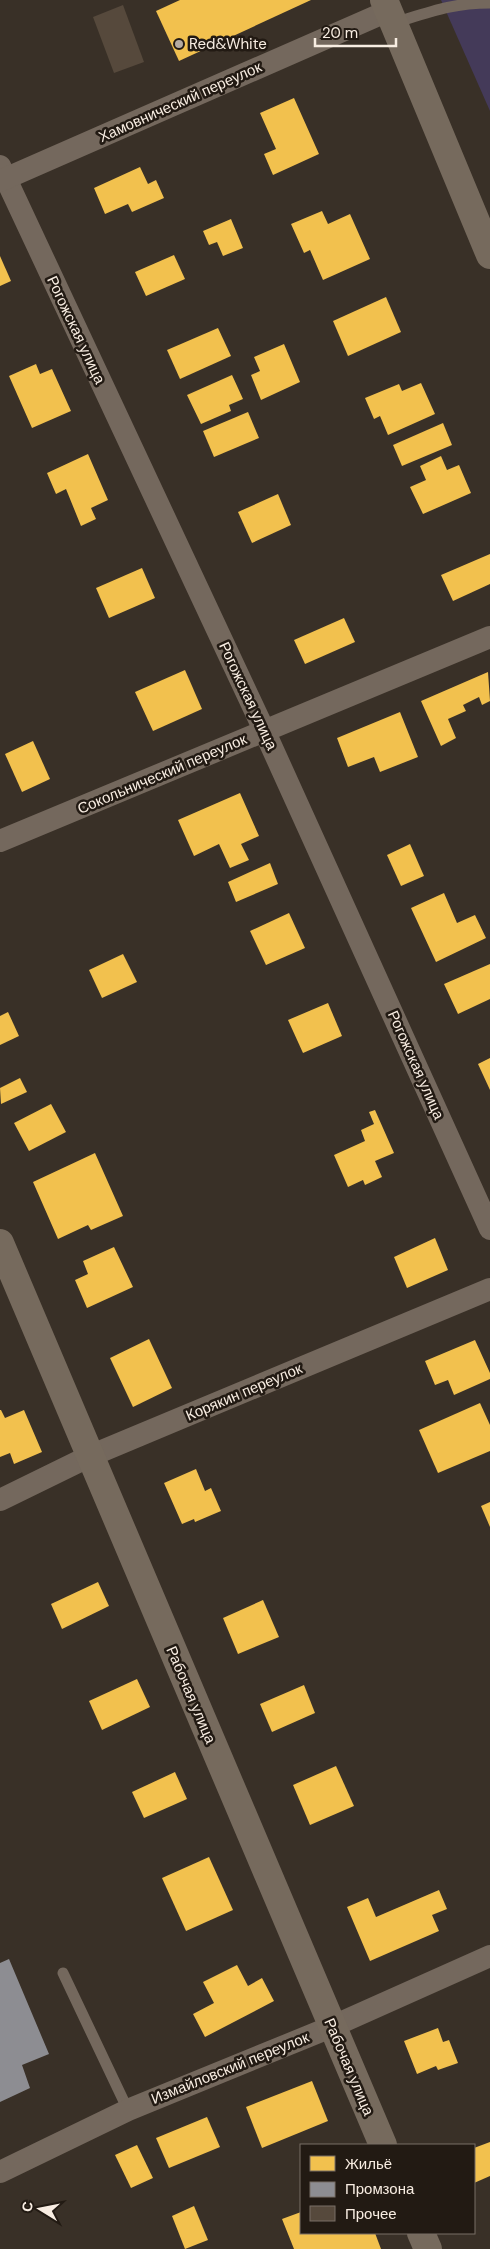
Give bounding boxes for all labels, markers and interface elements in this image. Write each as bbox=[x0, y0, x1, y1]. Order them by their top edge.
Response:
scale bar bbox=[315, 15, 396, 47]
text: 20 m bbox=[322, 23, 358, 43]
place label: Red&White bbox=[189, 34, 267, 54]
marker: Red&White bbox=[173, 38, 185, 50]
street label: Хамовнический переулок bbox=[95, 57, 265, 147]
street label: Рогожская улица bbox=[42, 273, 110, 388]
street label: Рогожская улица bbox=[214, 639, 282, 754]
street label: Сокольнический переулок bbox=[74, 729, 250, 819]
street label: Рогожская улица bbox=[383, 1007, 449, 1123]
street label: Корякин переулок bbox=[183, 1358, 306, 1426]
street label: Рабочая улица bbox=[161, 1643, 221, 1747]
street label: Рабочая улица bbox=[319, 2015, 379, 2119]
street label: Измайловский переулок bbox=[148, 2027, 312, 2109]
legend bbox=[300, 2144, 475, 2234]
text: Жильё bbox=[345, 2154, 392, 2174]
text: Промзона bbox=[345, 2179, 415, 2199]
north arrow bbox=[15, 2184, 65, 2234]
text: С bbox=[17, 2200, 37, 2213]
text: Прочее bbox=[345, 2204, 397, 2224]

